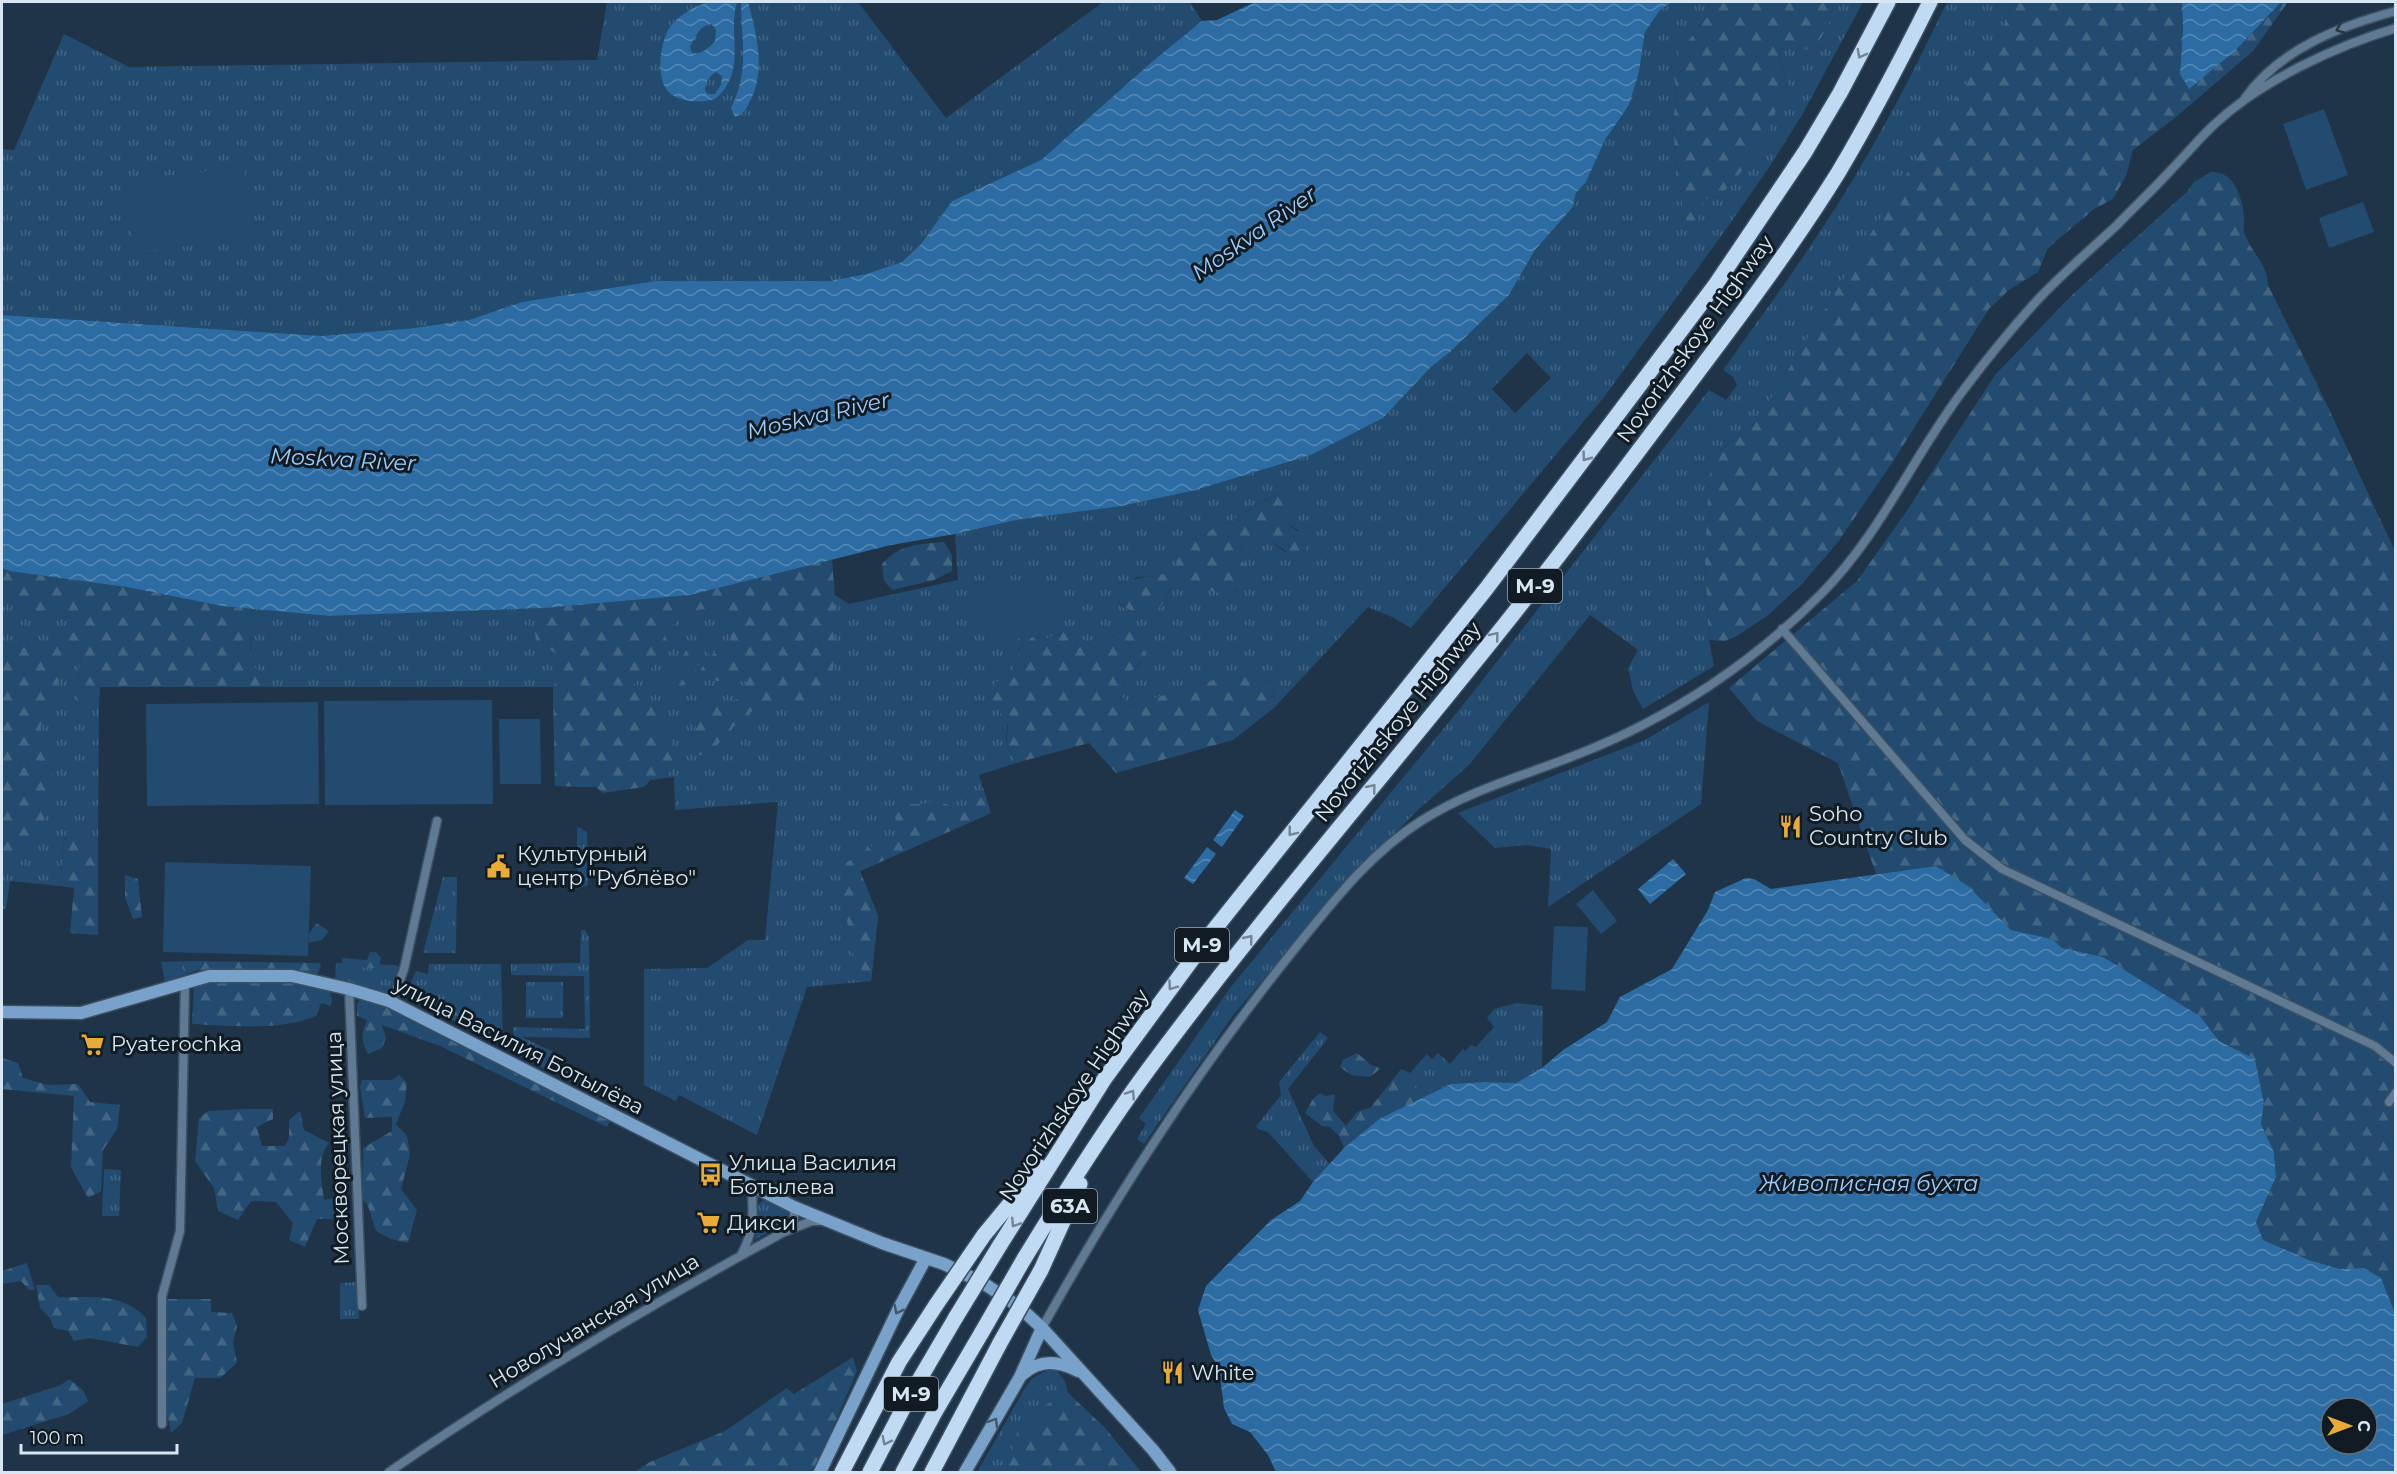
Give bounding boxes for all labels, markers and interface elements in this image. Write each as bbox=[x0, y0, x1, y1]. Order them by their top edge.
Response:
one-way arrow bbox=[2335, 22, 2346, 34]
one-way arrow bbox=[1857, 47, 1868, 58]
water label: Moskva River bbox=[1187, 180, 1323, 286]
street label: Novorizhskoye Highway bbox=[1611, 230, 1779, 447]
water label: Moskva River bbox=[744, 386, 893, 445]
water label: Moskva River bbox=[269, 442, 418, 477]
one-way arrow bbox=[1582, 450, 1593, 461]
road number: М-9 bbox=[1508, 569, 1562, 603]
street label: Novorizhskoye Highway bbox=[1309, 616, 1486, 827]
one-way arrow bbox=[1488, 632, 1499, 643]
one-way arrow bbox=[1364, 783, 1375, 794]
place label: Soho Country Club bbox=[1809, 801, 1947, 850]
restaurant icon: Soho Country Club bbox=[1778, 813, 1804, 839]
one-way arrow bbox=[1289, 825, 1300, 836]
place label: Культурный центр "Рублёво" bbox=[517, 841, 696, 890]
public building icon: Культурный центр "Рублёво" bbox=[486, 853, 512, 879]
road number: М-9 bbox=[1175, 928, 1229, 962]
one-way arrow bbox=[1242, 935, 1253, 946]
street label: улица Василия Ботылёва bbox=[389, 971, 648, 1120]
one-way arrow bbox=[1169, 979, 1180, 990]
street label: Novorizhskoye Highway bbox=[993, 984, 1154, 1205]
supermarket icon: Pyaterochka bbox=[80, 1031, 106, 1057]
place label: Pyaterochka bbox=[111, 1031, 242, 1056]
street label: Москворецкая улица bbox=[321, 1031, 354, 1265]
one-way arrow bbox=[1124, 1090, 1135, 1101]
place label: Улица Василия Ботылева bbox=[729, 1150, 897, 1199]
bus stop icon: Улица Василия Ботылева bbox=[698, 1162, 724, 1188]
water label: Живописная бухта bbox=[1759, 1170, 1978, 1197]
road number: 63A bbox=[1043, 1189, 1097, 1223]
supermarket icon: Дикси bbox=[696, 1210, 722, 1236]
place label: Дикси bbox=[727, 1210, 796, 1235]
one-way arrow bbox=[1010, 1217, 1022, 1227]
street label: Новолучанская улица bbox=[484, 1248, 703, 1393]
one-way arrow bbox=[894, 1303, 906, 1314]
restaurant icon: White bbox=[1160, 1360, 1186, 1386]
place label: White bbox=[1191, 1360, 1254, 1385]
road number: М-9 bbox=[884, 1377, 938, 1411]
north arrow bbox=[2319, 1396, 2379, 1456]
scale bar bbox=[21, 1417, 177, 1455]
one-way arrow bbox=[987, 1418, 998, 1428]
text: С bbox=[2354, 1420, 2373, 1432]
text: 100 m bbox=[30, 1427, 84, 1449]
one-way arrow bbox=[882, 1435, 893, 1445]

